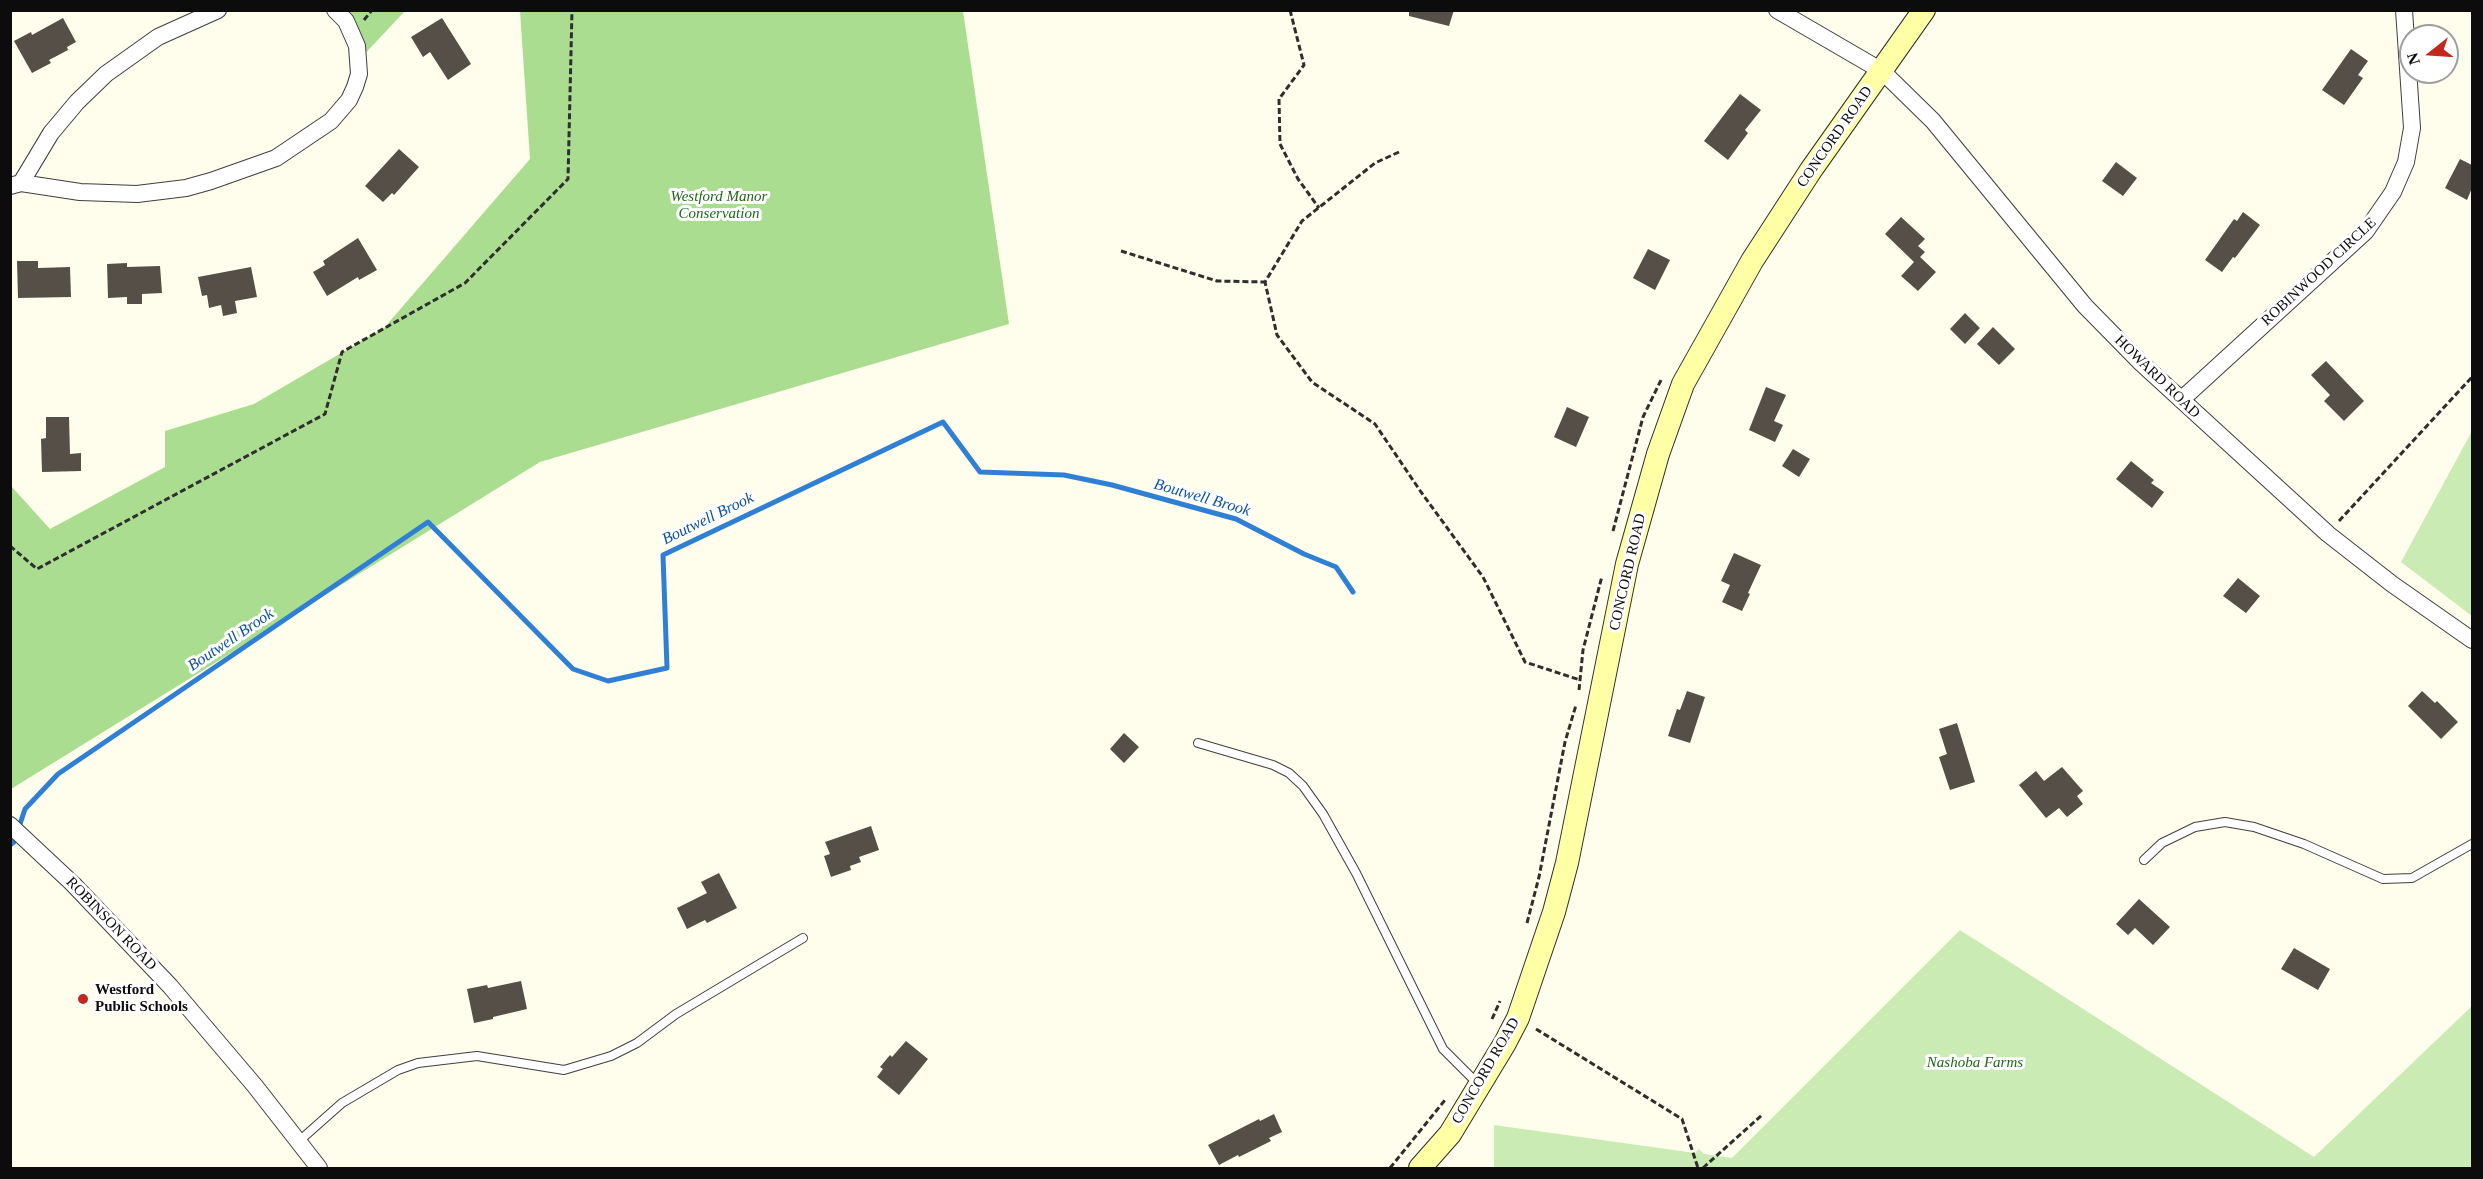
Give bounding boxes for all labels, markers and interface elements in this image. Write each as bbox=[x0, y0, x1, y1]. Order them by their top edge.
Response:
north arrow bbox=[2399, 24, 2459, 84]
text: N bbox=[2403, 51, 2423, 67]
street label: CONCORD ROAD bbox=[1793, 83, 1877, 191]
park label: Westford Manor Conservation bbox=[671, 188, 767, 223]
street label: ROBINWOOD CIRCLE bbox=[2258, 214, 2380, 330]
street label: HOWARD ROAD bbox=[2110, 332, 2204, 422]
water label: Boutwell Brook bbox=[1152, 475, 1252, 521]
water label: Boutwell Brook bbox=[659, 489, 757, 549]
street label: CONCORD ROAD bbox=[1606, 512, 1650, 632]
water label: Boutwell Brook bbox=[184, 604, 278, 676]
street label: ROBINSON ROAD bbox=[62, 874, 160, 974]
place label: Westford Public Schools bbox=[95, 981, 188, 1016]
marker: Westford Public Schools bbox=[76, 992, 90, 1006]
street label: CONCORD ROAD bbox=[1448, 1015, 1524, 1127]
park label: Nashoba Farms bbox=[1927, 1054, 2023, 1072]

